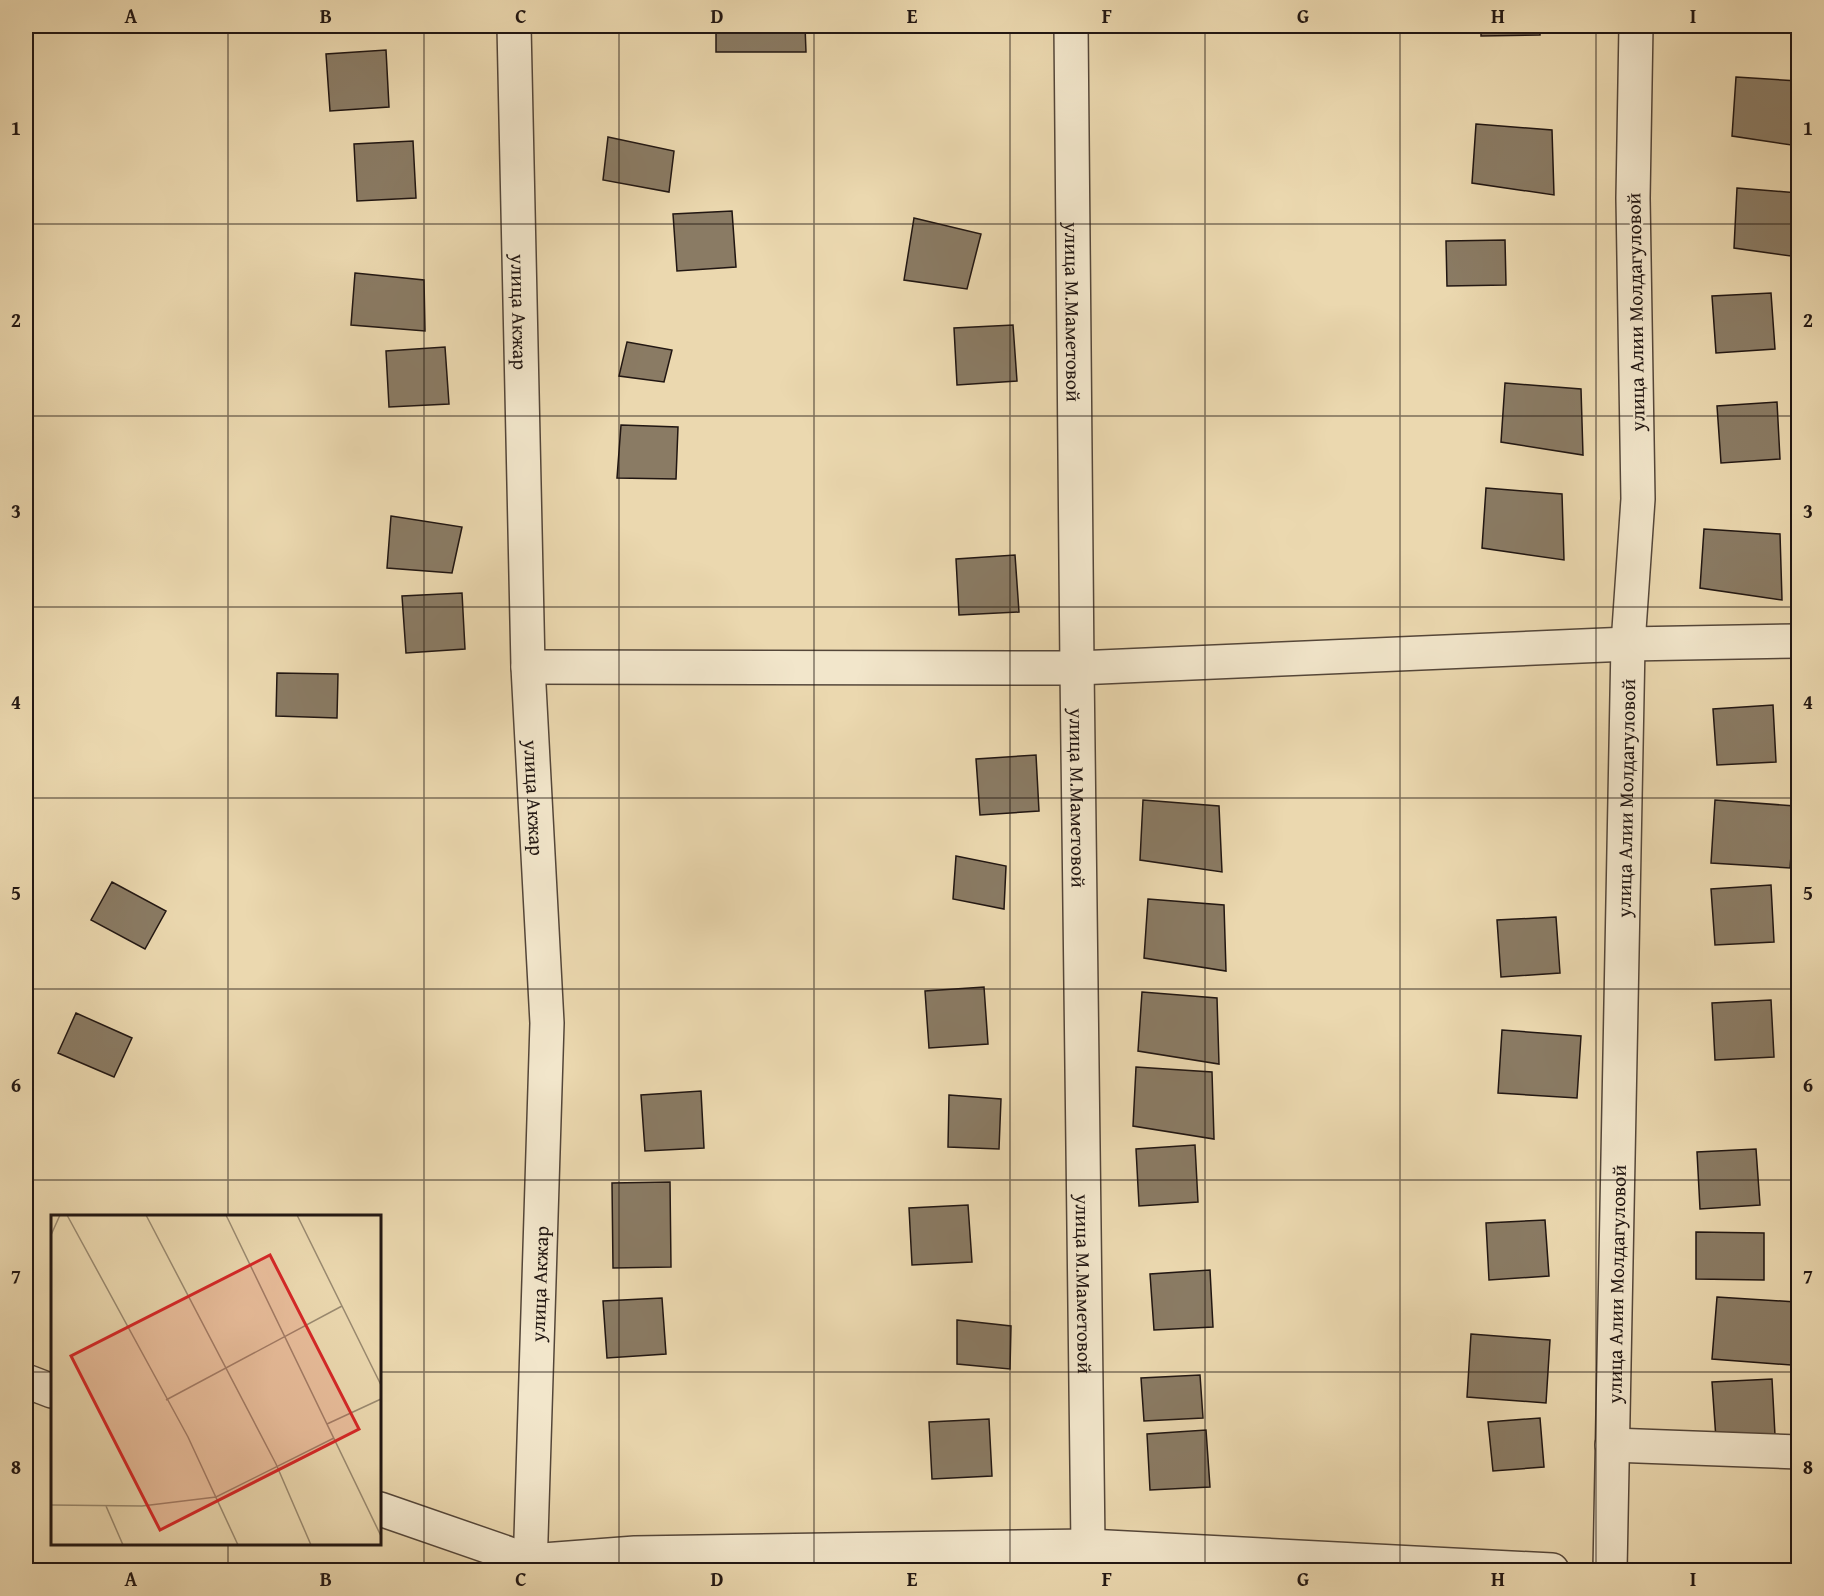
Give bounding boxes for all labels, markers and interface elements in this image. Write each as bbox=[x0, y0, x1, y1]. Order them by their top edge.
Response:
text: A bbox=[125, 1, 138, 30]
text: B bbox=[320, 1, 332, 30]
text: C bbox=[515, 1, 527, 30]
text: D bbox=[710, 1, 724, 30]
text: E bbox=[907, 1, 918, 30]
text: F bbox=[1102, 1, 1112, 30]
text: G bbox=[1297, 1, 1309, 30]
text: H bbox=[1491, 1, 1505, 30]
text: I bbox=[1690, 1, 1696, 30]
text: 1 bbox=[11, 113, 21, 142]
text: 1 bbox=[1803, 113, 1813, 142]
street label: улица Алии Молдагуловой bbox=[1618, 192, 1652, 433]
street label: улица М.Маметовой bbox=[1058, 221, 1089, 402]
street label: улица Акжар bbox=[504, 253, 536, 370]
text: 2 bbox=[11, 305, 21, 334]
text: 2 bbox=[1803, 305, 1813, 334]
text: 3 bbox=[11, 496, 21, 525]
text: 3 bbox=[1803, 496, 1813, 525]
street label: улица Алии Молдагуловой bbox=[1608, 678, 1642, 919]
text: 4 bbox=[11, 687, 21, 716]
text: 4 bbox=[1803, 687, 1813, 716]
street label: улица М.Маметовой bbox=[1063, 707, 1094, 888]
street label: улица Акжар bbox=[517, 738, 553, 857]
text: 5 bbox=[11, 878, 21, 907]
text: 5 bbox=[1803, 878, 1813, 907]
text: 6 bbox=[11, 1070, 21, 1099]
text: 6 bbox=[1803, 1070, 1813, 1099]
street label: улица Алии Молдагуловой bbox=[1599, 1164, 1632, 1405]
street label: улица М.Маметовой bbox=[1069, 1193, 1100, 1374]
inset map bbox=[51, 1215, 381, 1545]
street label: улица Акжар bbox=[522, 1225, 556, 1343]
text: 7 bbox=[11, 1261, 21, 1290]
text: 7 bbox=[1803, 1261, 1813, 1290]
text: 8 bbox=[11, 1452, 21, 1481]
text: 8 bbox=[1803, 1452, 1813, 1481]
text: A bbox=[125, 1564, 138, 1593]
text: B bbox=[320, 1564, 332, 1593]
text: C bbox=[515, 1564, 527, 1593]
text: D bbox=[710, 1564, 724, 1593]
text: E bbox=[907, 1564, 918, 1593]
text: F bbox=[1102, 1564, 1112, 1593]
text: G bbox=[1297, 1564, 1309, 1593]
text: H bbox=[1491, 1564, 1505, 1593]
text: I bbox=[1690, 1564, 1696, 1593]

